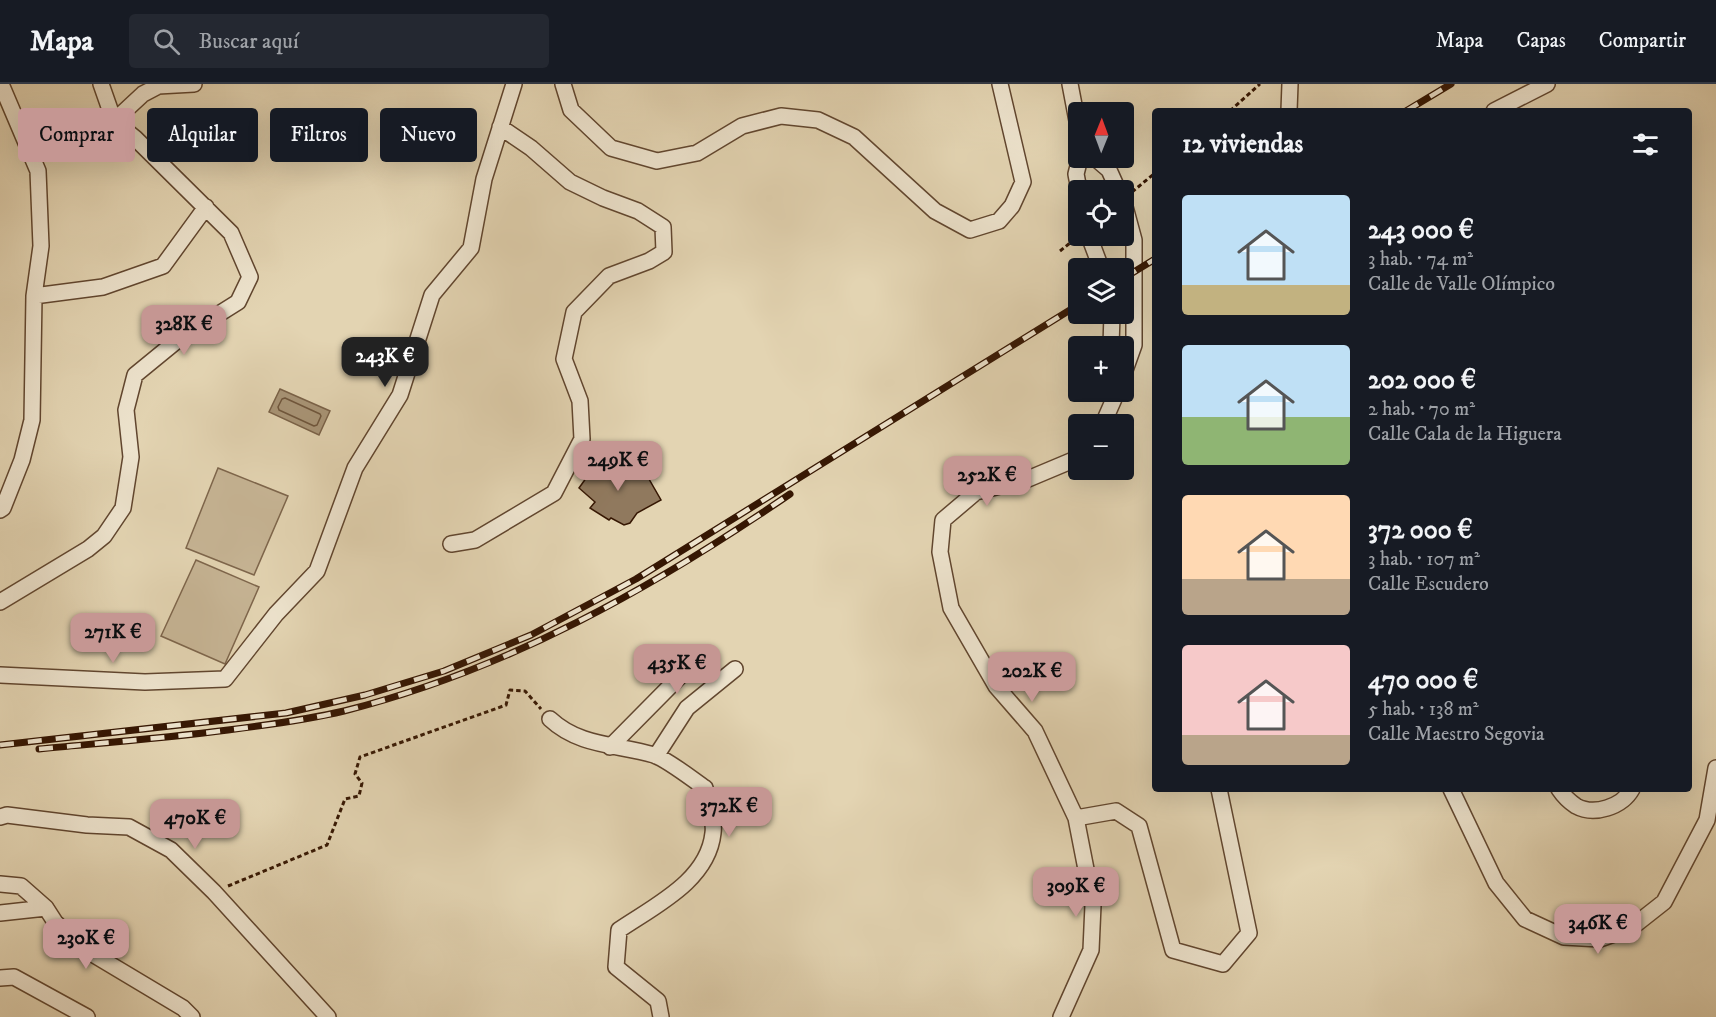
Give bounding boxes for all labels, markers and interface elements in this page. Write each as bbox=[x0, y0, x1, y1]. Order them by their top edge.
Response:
search box bbox=[129, 14, 549, 68]
text: Mapa bbox=[30, 24, 93, 59]
icon: search bbox=[150, 25, 183, 58]
text: Buscar aquí bbox=[198, 28, 299, 55]
text: Mapa bbox=[1436, 28, 1483, 54]
text: Capas bbox=[1516, 28, 1566, 54]
text: Compartir bbox=[1599, 28, 1686, 54]
north arrow bbox=[1068, 102, 1134, 168]
map controls bbox=[1068, 102, 1134, 480]
chip: Comprar bbox=[18, 108, 135, 162]
chip: Alquilar bbox=[147, 108, 258, 162]
chip: Filtros bbox=[270, 108, 368, 162]
chip: Nuevo bbox=[380, 108, 477, 162]
text: 12 viviendas bbox=[1182, 128, 1303, 161]
icon: filters bbox=[1629, 128, 1662, 161]
button: locate bbox=[1068, 180, 1134, 246]
text: 243 000 € bbox=[1368, 214, 1474, 247]
icon: home bbox=[1230, 219, 1302, 291]
text: 3 hab. · 74 m² bbox=[1368, 247, 1473, 272]
button: layers bbox=[1068, 258, 1134, 324]
text: Calle de Valle Olímpico bbox=[1368, 272, 1555, 297]
pin: 328K € bbox=[135, 305, 233, 356]
text: 328K € bbox=[155, 312, 213, 337]
button: + bbox=[1068, 336, 1134, 402]
pin: 243K € bbox=[336, 337, 434, 388]
text: 243K € bbox=[356, 344, 414, 369]
text: 202 000 € bbox=[1368, 364, 1476, 397]
icon: home bbox=[1230, 369, 1302, 441]
text: 2 hab. · 70 m² bbox=[1368, 397, 1475, 422]
button: − bbox=[1068, 414, 1134, 480]
text: Calle Cala de la Higuera bbox=[1368, 422, 1562, 447]
pin: 249K € bbox=[569, 441, 667, 492]
text: 249K € bbox=[587, 448, 649, 473]
pin: 252K € bbox=[938, 456, 1036, 507]
text: 252K € bbox=[957, 463, 1017, 488]
text: 372 000 € bbox=[1368, 514, 1473, 547]
icon: home bbox=[1230, 519, 1302, 591]
text: 3 hab. · 107 m² bbox=[1368, 547, 1480, 572]
text: Calle Escudero bbox=[1368, 572, 1489, 597]
pin: 271K € bbox=[64, 613, 162, 664]
text: 271K € bbox=[84, 620, 142, 645]
pin: 435K € bbox=[628, 644, 726, 695]
text: 435K € bbox=[648, 651, 706, 676]
pin: 202K € bbox=[983, 652, 1081, 703]
text: 202K € bbox=[1002, 659, 1062, 684]
text: 470 000 € bbox=[1368, 664, 1478, 697]
icon: home bbox=[1230, 669, 1302, 741]
text: 5 hab. · 138 m² bbox=[1368, 697, 1479, 722]
text: Calle Maestro Segovia bbox=[1368, 722, 1545, 747]
pin: 372K € bbox=[680, 787, 778, 838]
text: 372K € bbox=[700, 794, 758, 819]
pin: 470K € bbox=[146, 799, 244, 850]
text: 470K € bbox=[164, 806, 226, 831]
pin: 309K € bbox=[1027, 867, 1125, 918]
text: 309K € bbox=[1047, 874, 1105, 899]
pin: 346K € bbox=[1549, 904, 1647, 955]
text: 346K € bbox=[1568, 911, 1628, 936]
pin: 230K € bbox=[37, 919, 135, 970]
text: 230K € bbox=[57, 926, 115, 951]

